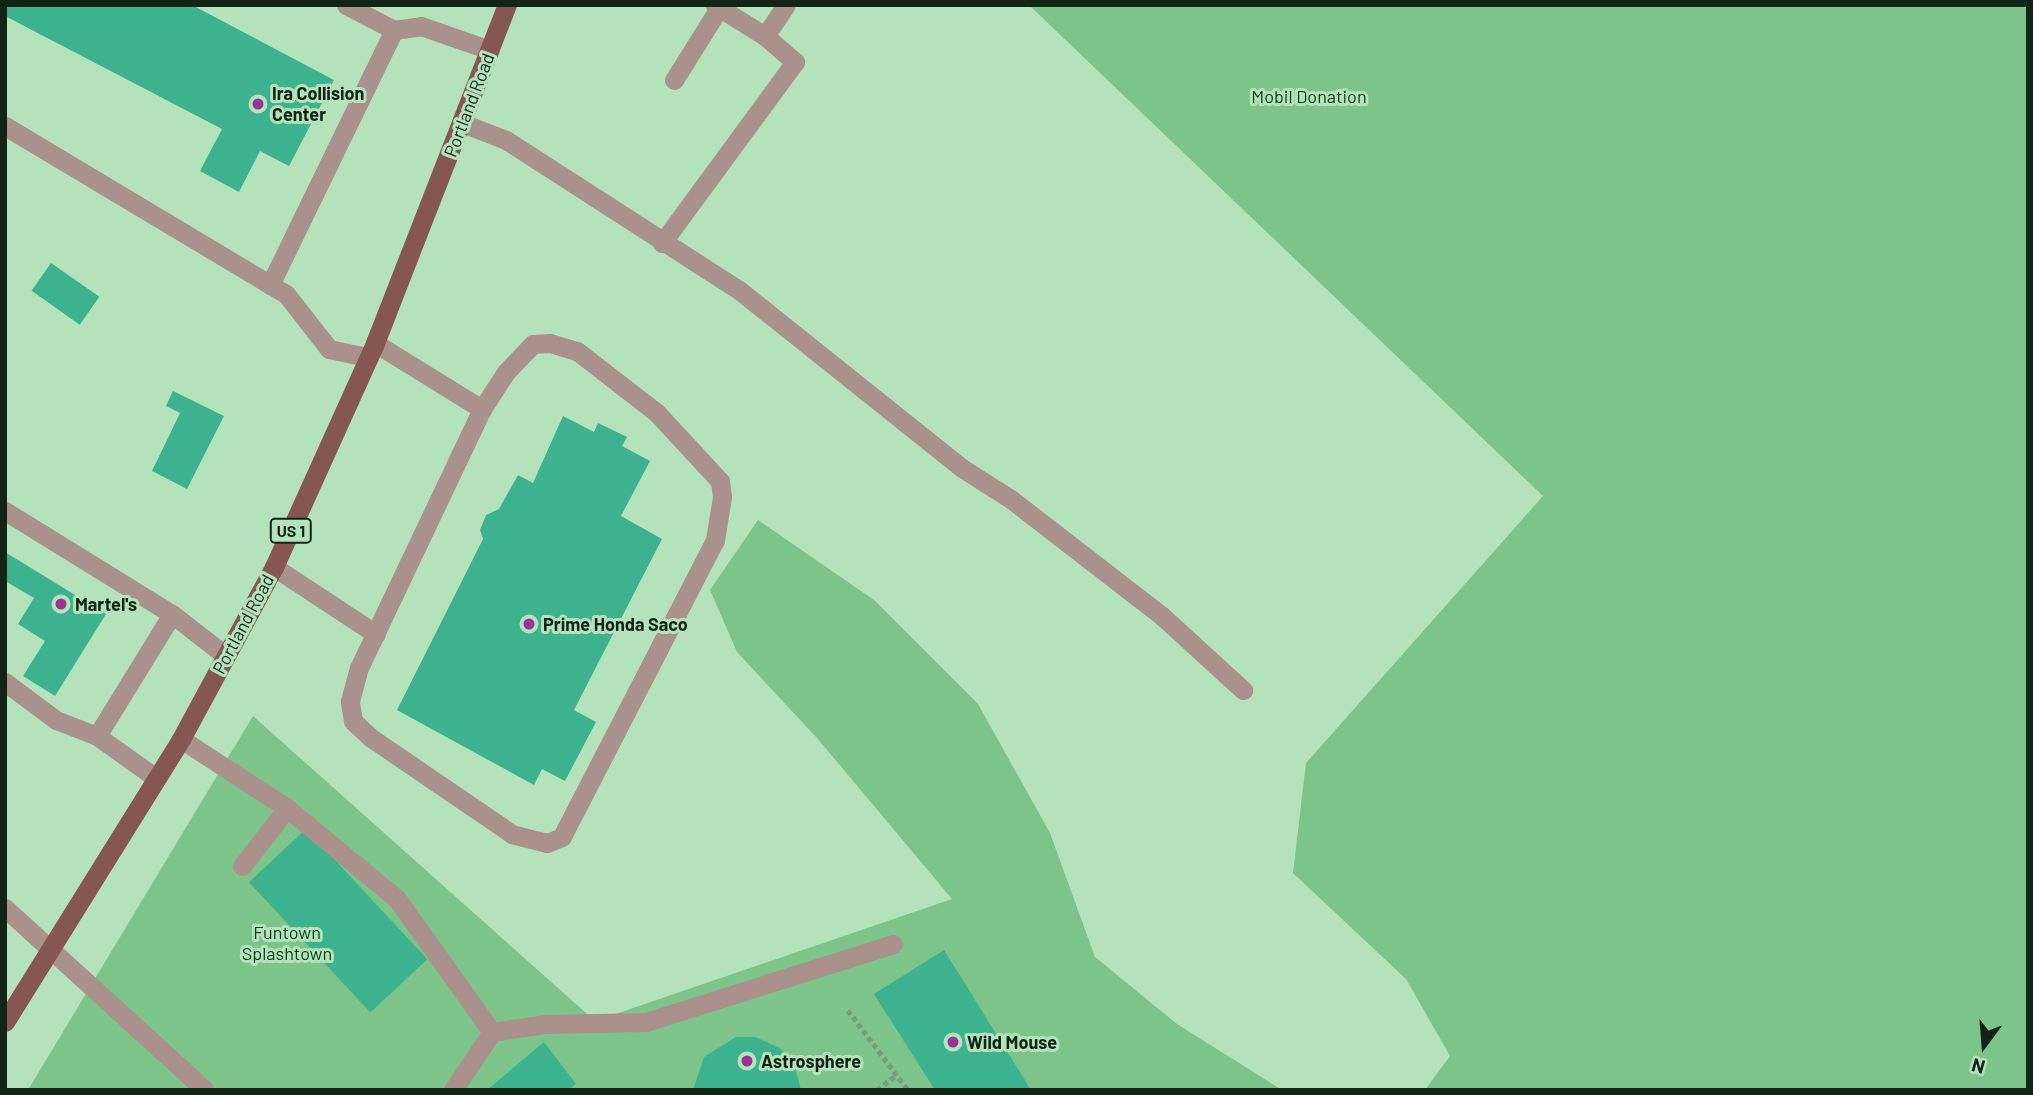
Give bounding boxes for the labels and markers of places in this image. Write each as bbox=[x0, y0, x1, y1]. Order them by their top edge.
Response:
place label: Ira Collision Center bbox=[272, 83, 364, 126]
marker: Ira Collision Center bbox=[250, 96, 266, 112]
place label: Martel's bbox=[75, 593, 137, 615]
marker: Martel's bbox=[53, 596, 69, 612]
place label: Prime Honda Saco bbox=[543, 613, 688, 635]
marker: Prime Honda Saco bbox=[521, 616, 537, 632]
place label: Wild Mouse bbox=[967, 1031, 1057, 1053]
marker: Wild Mouse bbox=[945, 1034, 961, 1050]
place label: Astrosphere bbox=[761, 1050, 861, 1072]
marker: Astrosphere bbox=[739, 1053, 755, 1069]

